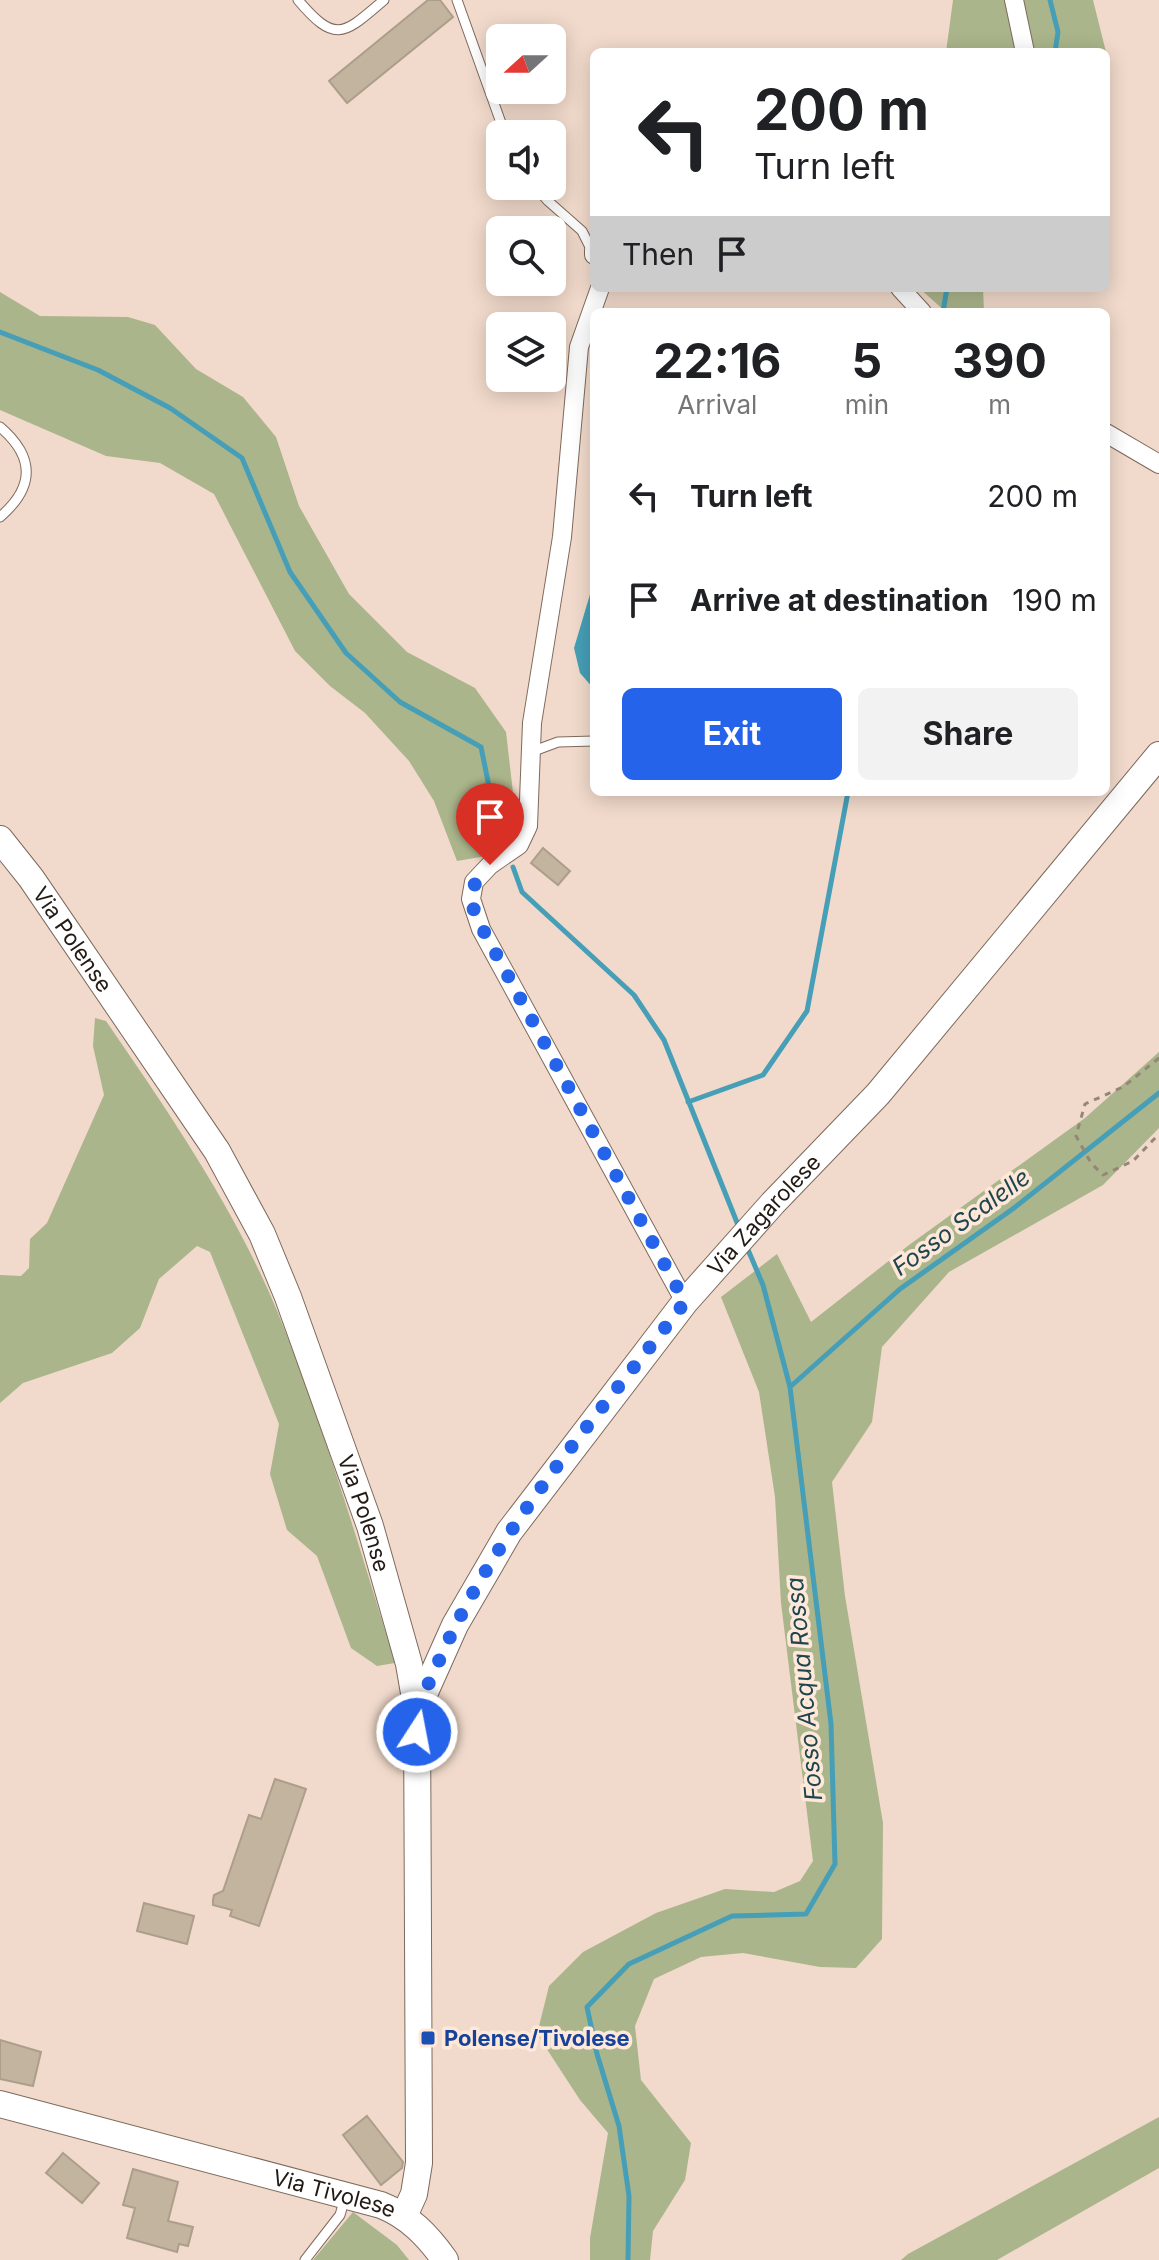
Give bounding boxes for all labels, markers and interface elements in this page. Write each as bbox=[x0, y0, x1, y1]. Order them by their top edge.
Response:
north arrow bbox=[486, 24, 566, 104]
map controls bbox=[486, 24, 566, 392]
text: 200 m bbox=[754, 76, 929, 144]
icon: left bbox=[622, 80, 726, 184]
button: sound bbox=[486, 120, 566, 200]
text: Turn left bbox=[754, 144, 895, 188]
button: search bbox=[486, 216, 566, 296]
icon: arrive bbox=[710, 232, 754, 276]
text: Then bbox=[622, 236, 694, 272]
button: layers bbox=[486, 312, 566, 392]
text: 22:16 bbox=[653, 331, 782, 390]
text: 5 bbox=[852, 331, 882, 390]
text: 390 bbox=[952, 331, 1047, 390]
text: Arrival bbox=[677, 389, 757, 420]
text: min bbox=[845, 389, 889, 420]
text: m bbox=[988, 389, 1011, 420]
icon: left bbox=[622, 474, 666, 518]
text: Turn left bbox=[690, 478, 812, 514]
text: 200 m bbox=[987, 478, 1078, 514]
icon: arrive bbox=[622, 578, 666, 622]
text: Arrive at destination bbox=[690, 582, 988, 618]
text: 190 m bbox=[1012, 582, 1097, 618]
button: Exit bbox=[622, 688, 842, 780]
button: Share bbox=[858, 688, 1078, 780]
pin bbox=[456, 783, 524, 865]
icon: arrive bbox=[468, 795, 512, 839]
street label: Via Polense bbox=[28, 882, 118, 997]
street label: Via Zagarolese bbox=[702, 1149, 826, 1281]
water label: Fosso Scalelle bbox=[887, 1162, 1035, 1282]
street label: Via Polense bbox=[333, 1451, 395, 1575]
water label: Fosso Acqua Rossa bbox=[780, 1576, 828, 1802]
position arrow bbox=[375, 1690, 459, 1774]
place label: Polense/Tivolese bbox=[444, 2025, 630, 2051]
marker: Polense/Tivolese bbox=[419, 2029, 437, 2047]
street label: Via Tivolese bbox=[270, 2164, 400, 2223]

